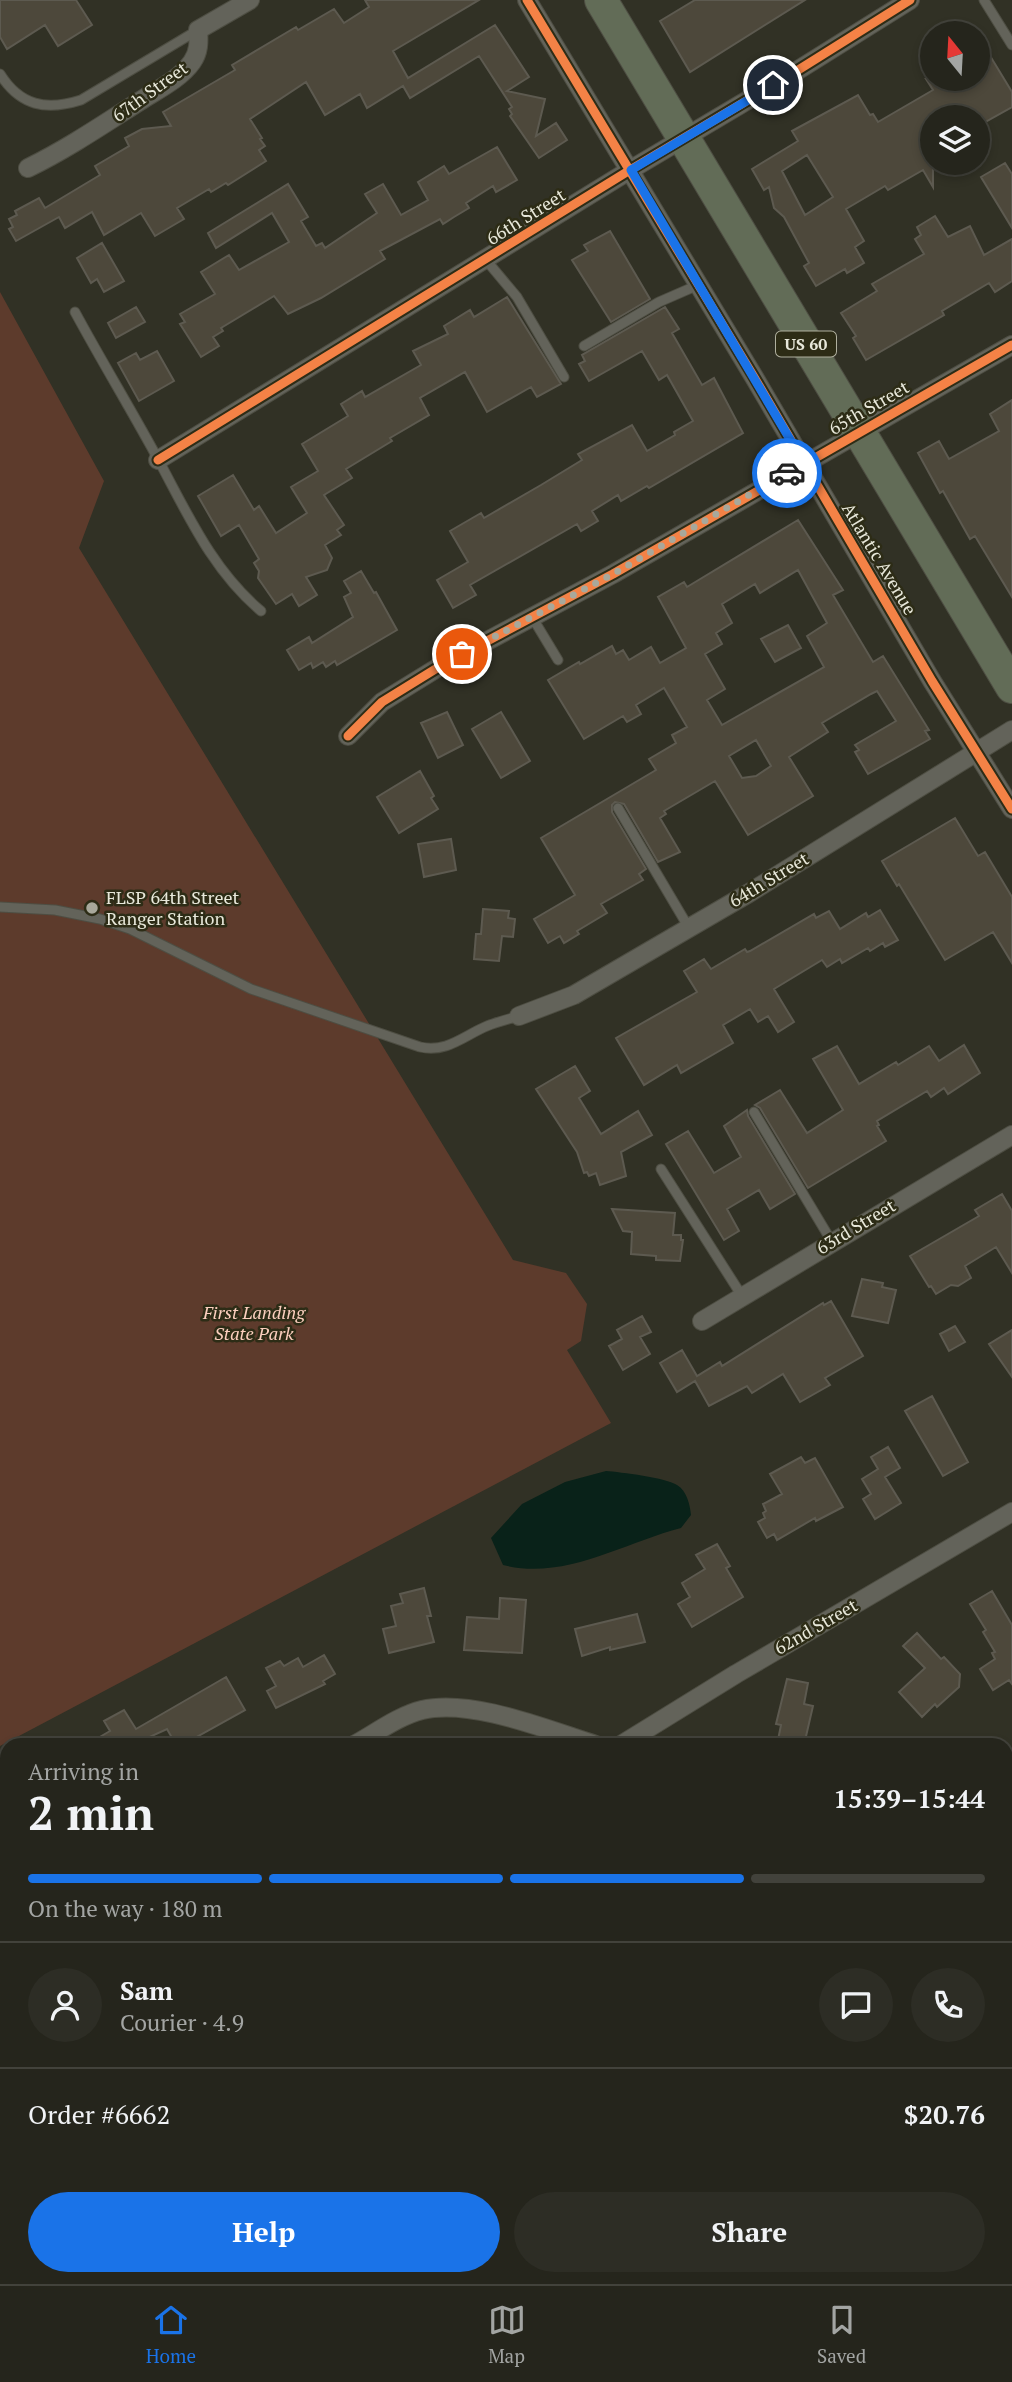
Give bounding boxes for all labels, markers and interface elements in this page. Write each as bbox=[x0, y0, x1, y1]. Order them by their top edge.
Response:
north arrow bbox=[920, 21, 990, 91]
map controls bbox=[920, 21, 990, 175]
street label: 67th Street bbox=[107, 55, 192, 127]
pin bbox=[743, 55, 803, 115]
icon: home bbox=[754, 66, 792, 104]
button: layers bbox=[920, 105, 990, 175]
street label: 66th Street bbox=[481, 182, 570, 250]
road number: US 60 bbox=[776, 332, 836, 356]
street label: 65th Street bbox=[824, 374, 913, 440]
courier bbox=[752, 438, 822, 508]
icon: car bbox=[768, 454, 806, 492]
street label: Atlantic Avenue bbox=[837, 498, 923, 619]
pin bbox=[432, 624, 492, 684]
icon: bag bbox=[443, 635, 481, 673]
street label: 64th Street bbox=[724, 846, 813, 912]
place label: FLSP 64th Street Ranger Station bbox=[106, 885, 240, 930]
marker: FLSP 64th Street Ranger Station bbox=[84, 900, 100, 916]
street label: 63rd Street bbox=[811, 1193, 900, 1259]
park label: First Landing State Park bbox=[202, 1300, 306, 1345]
street label: 62nd Street bbox=[770, 1593, 862, 1660]
text: Arriving in bbox=[28, 1756, 139, 1787]
text: 15:39–15:44 bbox=[833, 1781, 985, 1815]
text: 2 min bbox=[28, 1782, 154, 1843]
text: On the way · 180 m bbox=[28, 1893, 222, 1924]
button: person bbox=[28, 1968, 102, 2042]
button: chat bbox=[819, 1968, 893, 2042]
button: phone bbox=[911, 1968, 985, 2042]
text: Sam bbox=[120, 1973, 173, 2007]
text: Courier · 4.9 bbox=[120, 2007, 244, 2038]
text: Order #6662 bbox=[28, 2097, 170, 2131]
text: $20.76 bbox=[904, 2097, 985, 2131]
button: Help bbox=[28, 2192, 500, 2272]
button: Share bbox=[514, 2192, 985, 2272]
tab: Home bbox=[146, 2301, 196, 2368]
tab: Map bbox=[488, 2301, 526, 2368]
tab: Saved bbox=[817, 2301, 866, 2368]

